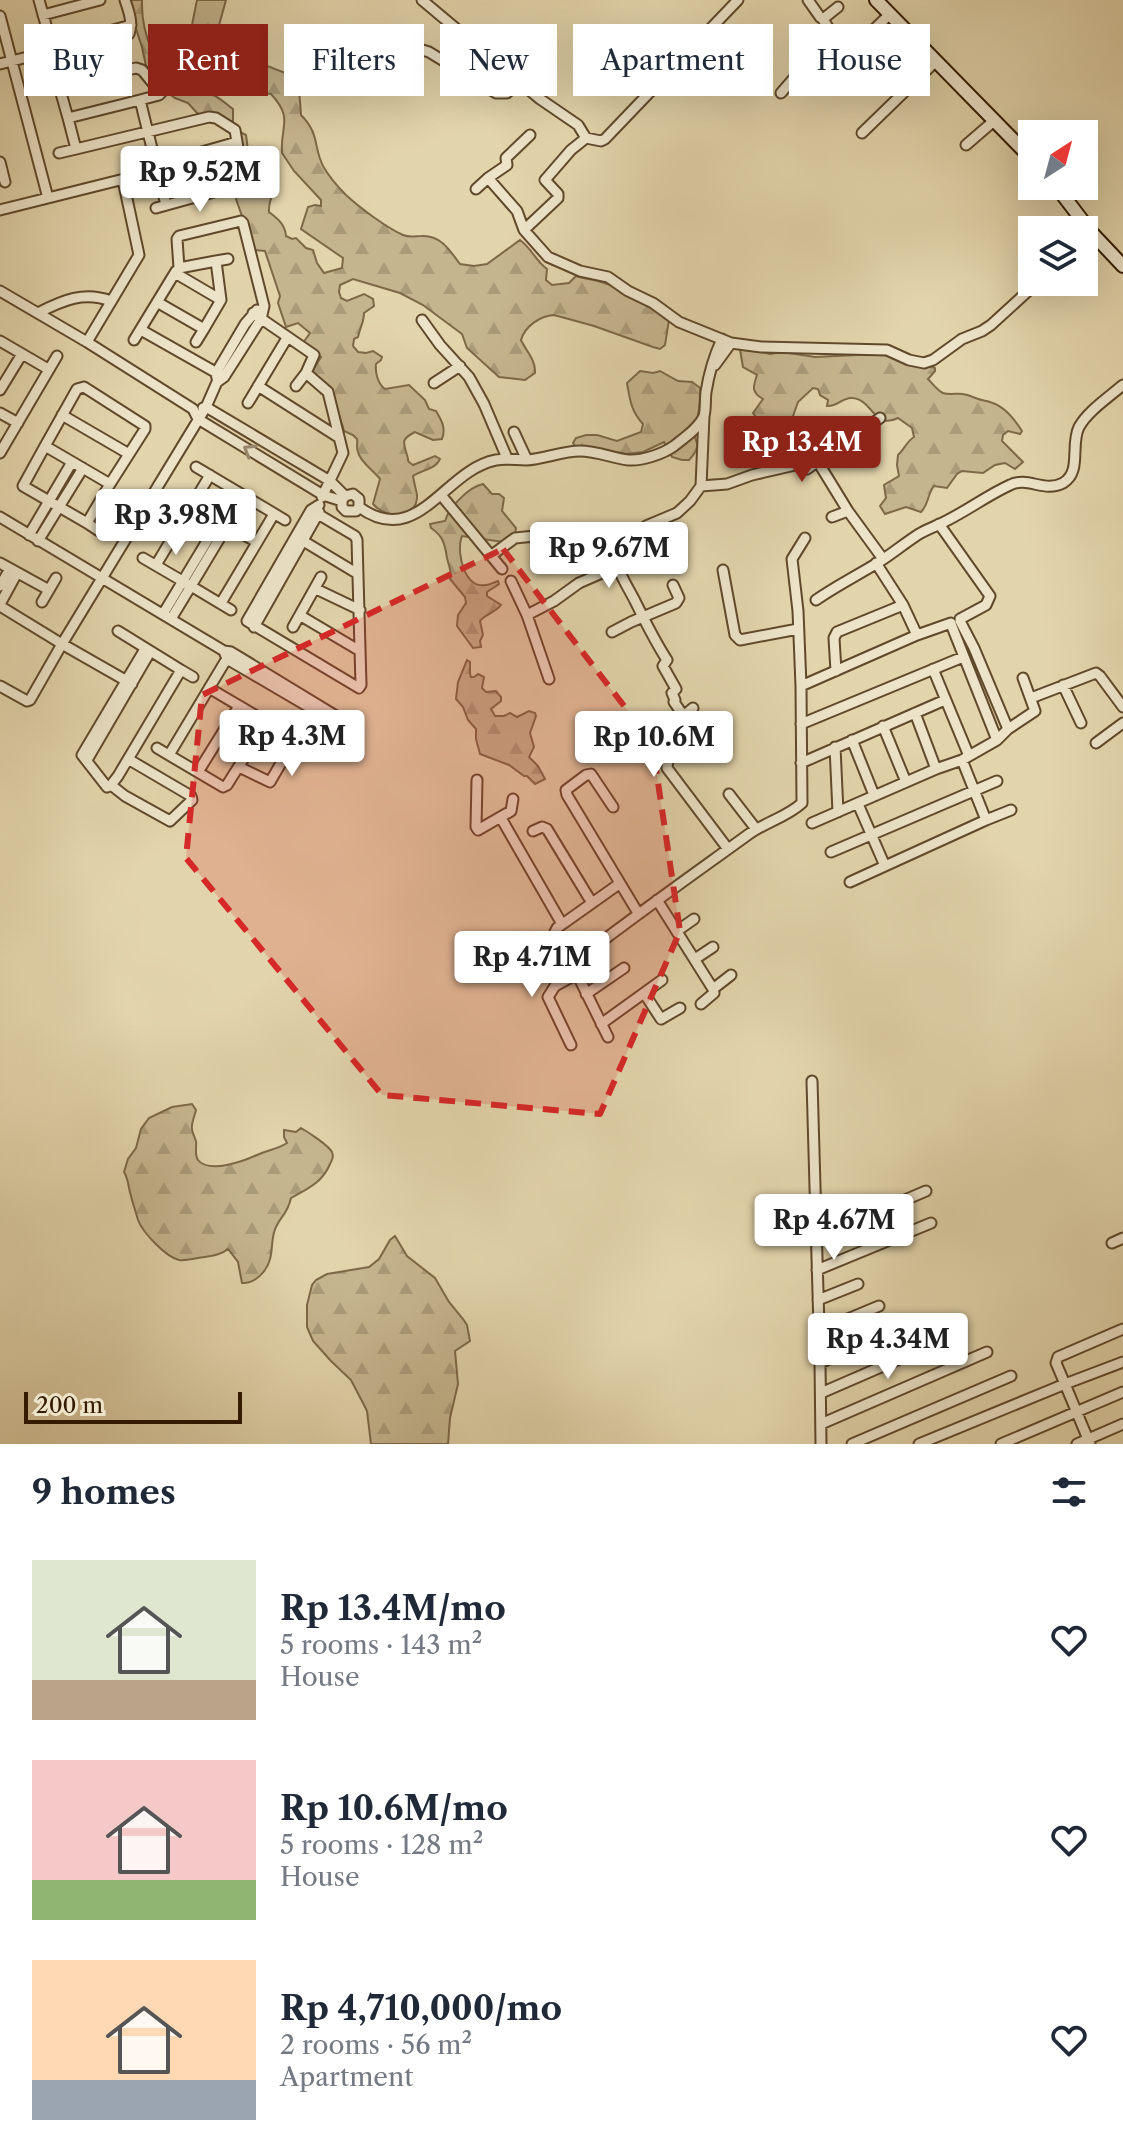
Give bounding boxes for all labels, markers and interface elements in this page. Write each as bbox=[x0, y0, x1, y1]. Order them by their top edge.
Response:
chip: Buy bbox=[24, 24, 132, 96]
chip: Rent bbox=[148, 24, 268, 96]
chip: Filters bbox=[284, 24, 424, 96]
chip: New bbox=[440, 24, 557, 96]
chip: Apartment bbox=[573, 24, 773, 96]
chip: House bbox=[789, 24, 930, 96]
north arrow bbox=[1018, 120, 1098, 200]
map controls bbox=[1018, 120, 1098, 296]
pin: Rp 9.52M bbox=[117, 146, 283, 214]
text: Rp 9.52M bbox=[139, 156, 261, 188]
button: layers bbox=[1018, 216, 1098, 296]
pin: Rp 13.4M bbox=[719, 416, 885, 484]
text: Rp 13.4M bbox=[742, 426, 862, 458]
one-way arrow bbox=[243, 445, 258, 460]
pin: Rp 3.98M bbox=[93, 489, 259, 557]
text: Rp 3.98M bbox=[114, 499, 238, 531]
pin: Rp 9.67M bbox=[526, 522, 692, 590]
text: Rp 9.67M bbox=[548, 532, 670, 564]
pin: Rp 4.3M bbox=[218, 710, 366, 778]
pin: Rp 10.6M bbox=[571, 711, 737, 779]
text: Rp 4.3M bbox=[238, 720, 346, 752]
text: Rp 10.6M bbox=[593, 721, 715, 753]
pin: Rp 4.71M bbox=[449, 931, 615, 999]
text: Rp 4.71M bbox=[472, 941, 592, 973]
pin: Rp 4.67M bbox=[751, 1194, 917, 1262]
text: Rp 4.67M bbox=[773, 1204, 895, 1236]
pin: Rp 4.34M bbox=[805, 1313, 971, 1381]
text: Rp 4.34M bbox=[826, 1323, 950, 1355]
scale bar bbox=[24, 1388, 242, 1424]
text: 200 m bbox=[36, 1392, 103, 1419]
icon: filters bbox=[1047, 1470, 1091, 1514]
text: 9 homes bbox=[32, 1471, 176, 1513]
text: Rp 13.4M/mo bbox=[280, 1587, 506, 1629]
icon: home bbox=[96, 1592, 192, 1688]
icon: heart bbox=[1047, 1618, 1091, 1662]
text: 5 rooms · 143 m² bbox=[280, 1629, 482, 1661]
text: House bbox=[280, 1661, 360, 1693]
text: Rp 10.6M/mo bbox=[280, 1787, 508, 1829]
icon: home bbox=[96, 1792, 192, 1888]
icon: heart bbox=[1047, 1818, 1091, 1862]
text: 5 rooms · 128 m² bbox=[280, 1829, 483, 1861]
text: House bbox=[280, 1861, 360, 1893]
text: Rp 4,710,000/mo bbox=[280, 1987, 562, 2029]
icon: home bbox=[96, 1992, 192, 2088]
icon: heart bbox=[1047, 2018, 1091, 2062]
text: 2 rooms · 56 m² bbox=[280, 2029, 472, 2061]
text: Apartment bbox=[280, 2061, 413, 2093]

